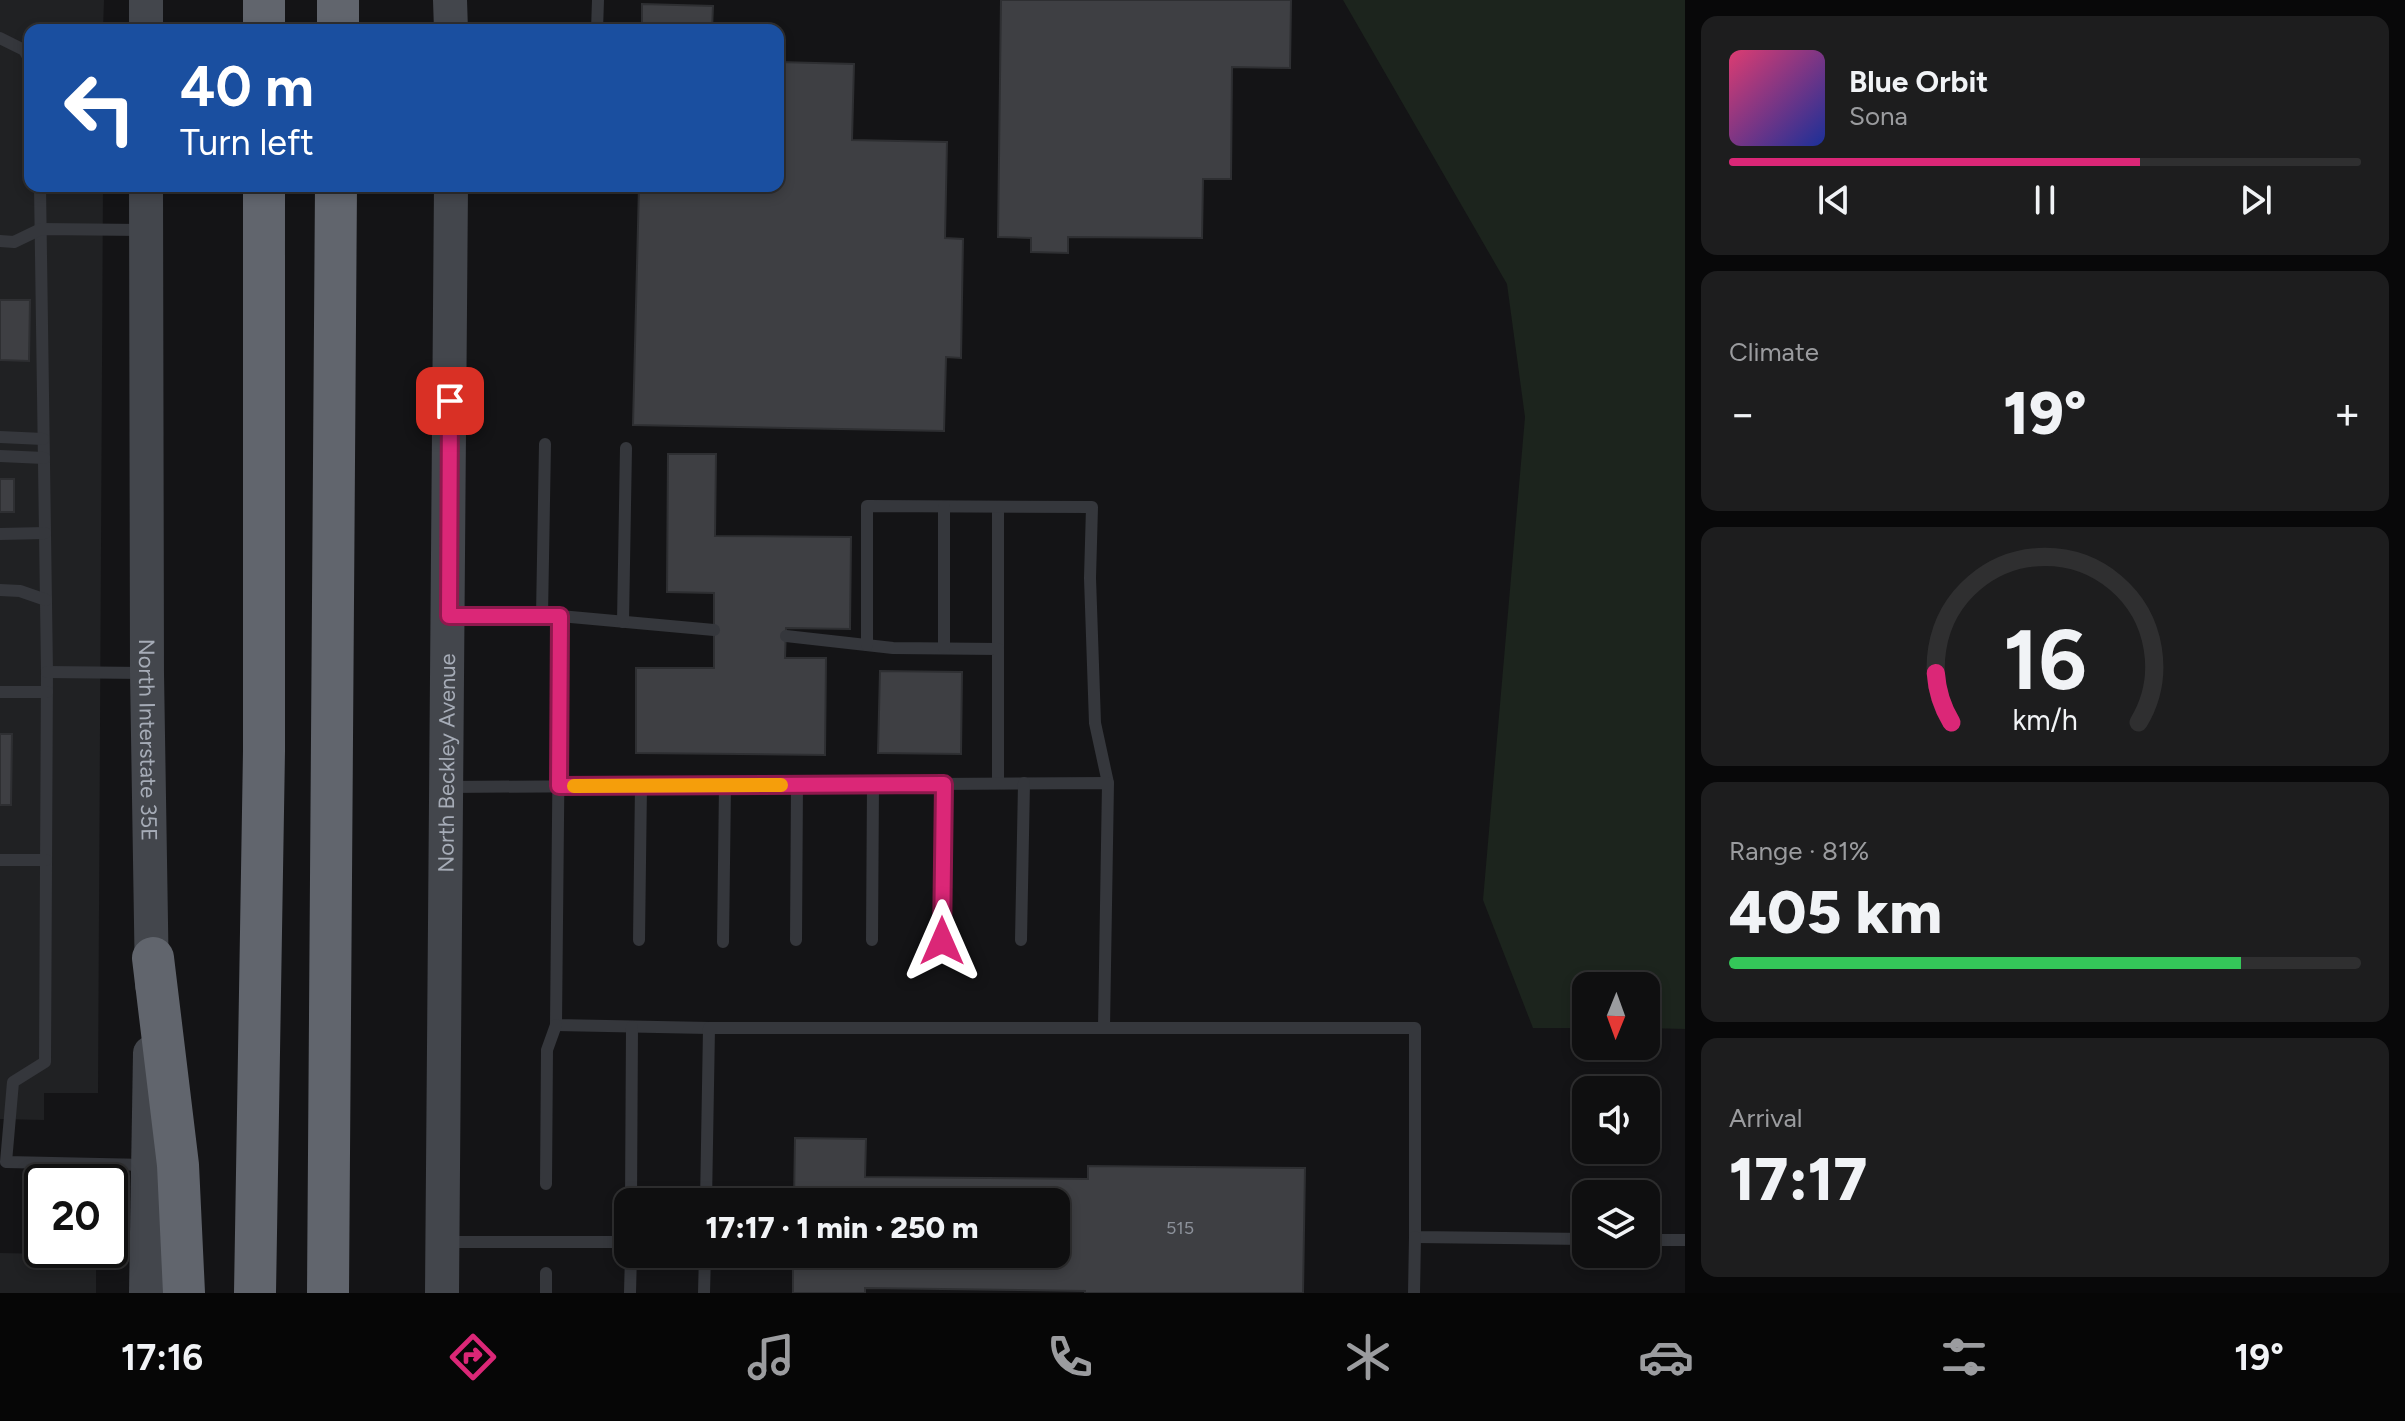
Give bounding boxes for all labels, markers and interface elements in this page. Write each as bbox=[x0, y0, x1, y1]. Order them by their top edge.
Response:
text: 40 m bbox=[180, 53, 314, 120]
icon: left bbox=[48, 56, 152, 160]
text: Blue Orbit bbox=[1849, 63, 1988, 100]
text: Sona bbox=[1849, 100, 1908, 132]
text: Turn left bbox=[180, 121, 314, 164]
icon: previous bbox=[1812, 178, 1856, 222]
icon: pause bbox=[2023, 178, 2067, 222]
icon: next bbox=[2234, 178, 2278, 222]
text: Climate bbox=[1729, 336, 1819, 368]
pin bbox=[416, 367, 484, 435]
text: 19° bbox=[2003, 377, 2087, 449]
icon: arrive bbox=[428, 379, 472, 423]
text: − bbox=[1729, 387, 1756, 440]
text: + bbox=[2334, 387, 2361, 440]
text: 16 bbox=[2003, 609, 2087, 709]
street label: North Interstate 35E bbox=[133, 639, 163, 841]
street label: North Beckley Avenue bbox=[432, 653, 461, 873]
text: km/h bbox=[2012, 703, 2078, 737]
text: Range · 81% bbox=[1729, 835, 1869, 867]
text: 405 km bbox=[1729, 876, 1942, 948]
position arrow bbox=[900, 899, 984, 983]
north arrow bbox=[1572, 972, 1660, 1060]
map controls bbox=[1572, 972, 1660, 1268]
button: sound bbox=[1572, 1076, 1660, 1164]
text: Arrival bbox=[1729, 1102, 1802, 1134]
text: 17:17 bbox=[1729, 1143, 1867, 1215]
speed limit sign: 20 bbox=[24, 1164, 128, 1268]
button: layers bbox=[1572, 1180, 1660, 1268]
text: 17:17 · 1 min · 250 m bbox=[706, 1209, 978, 1246]
house number: 515 bbox=[1166, 1217, 1194, 1239]
icon: directions bbox=[445, 1329, 501, 1385]
icon: music bbox=[743, 1329, 799, 1385]
icon: phone bbox=[1042, 1329, 1098, 1385]
icon: climate bbox=[1340, 1329, 1396, 1385]
icon: car bbox=[1638, 1329, 1694, 1385]
icon: filters bbox=[1936, 1329, 1992, 1385]
text: 17:16 bbox=[121, 1336, 203, 1379]
text: 19° bbox=[2234, 1336, 2284, 1379]

